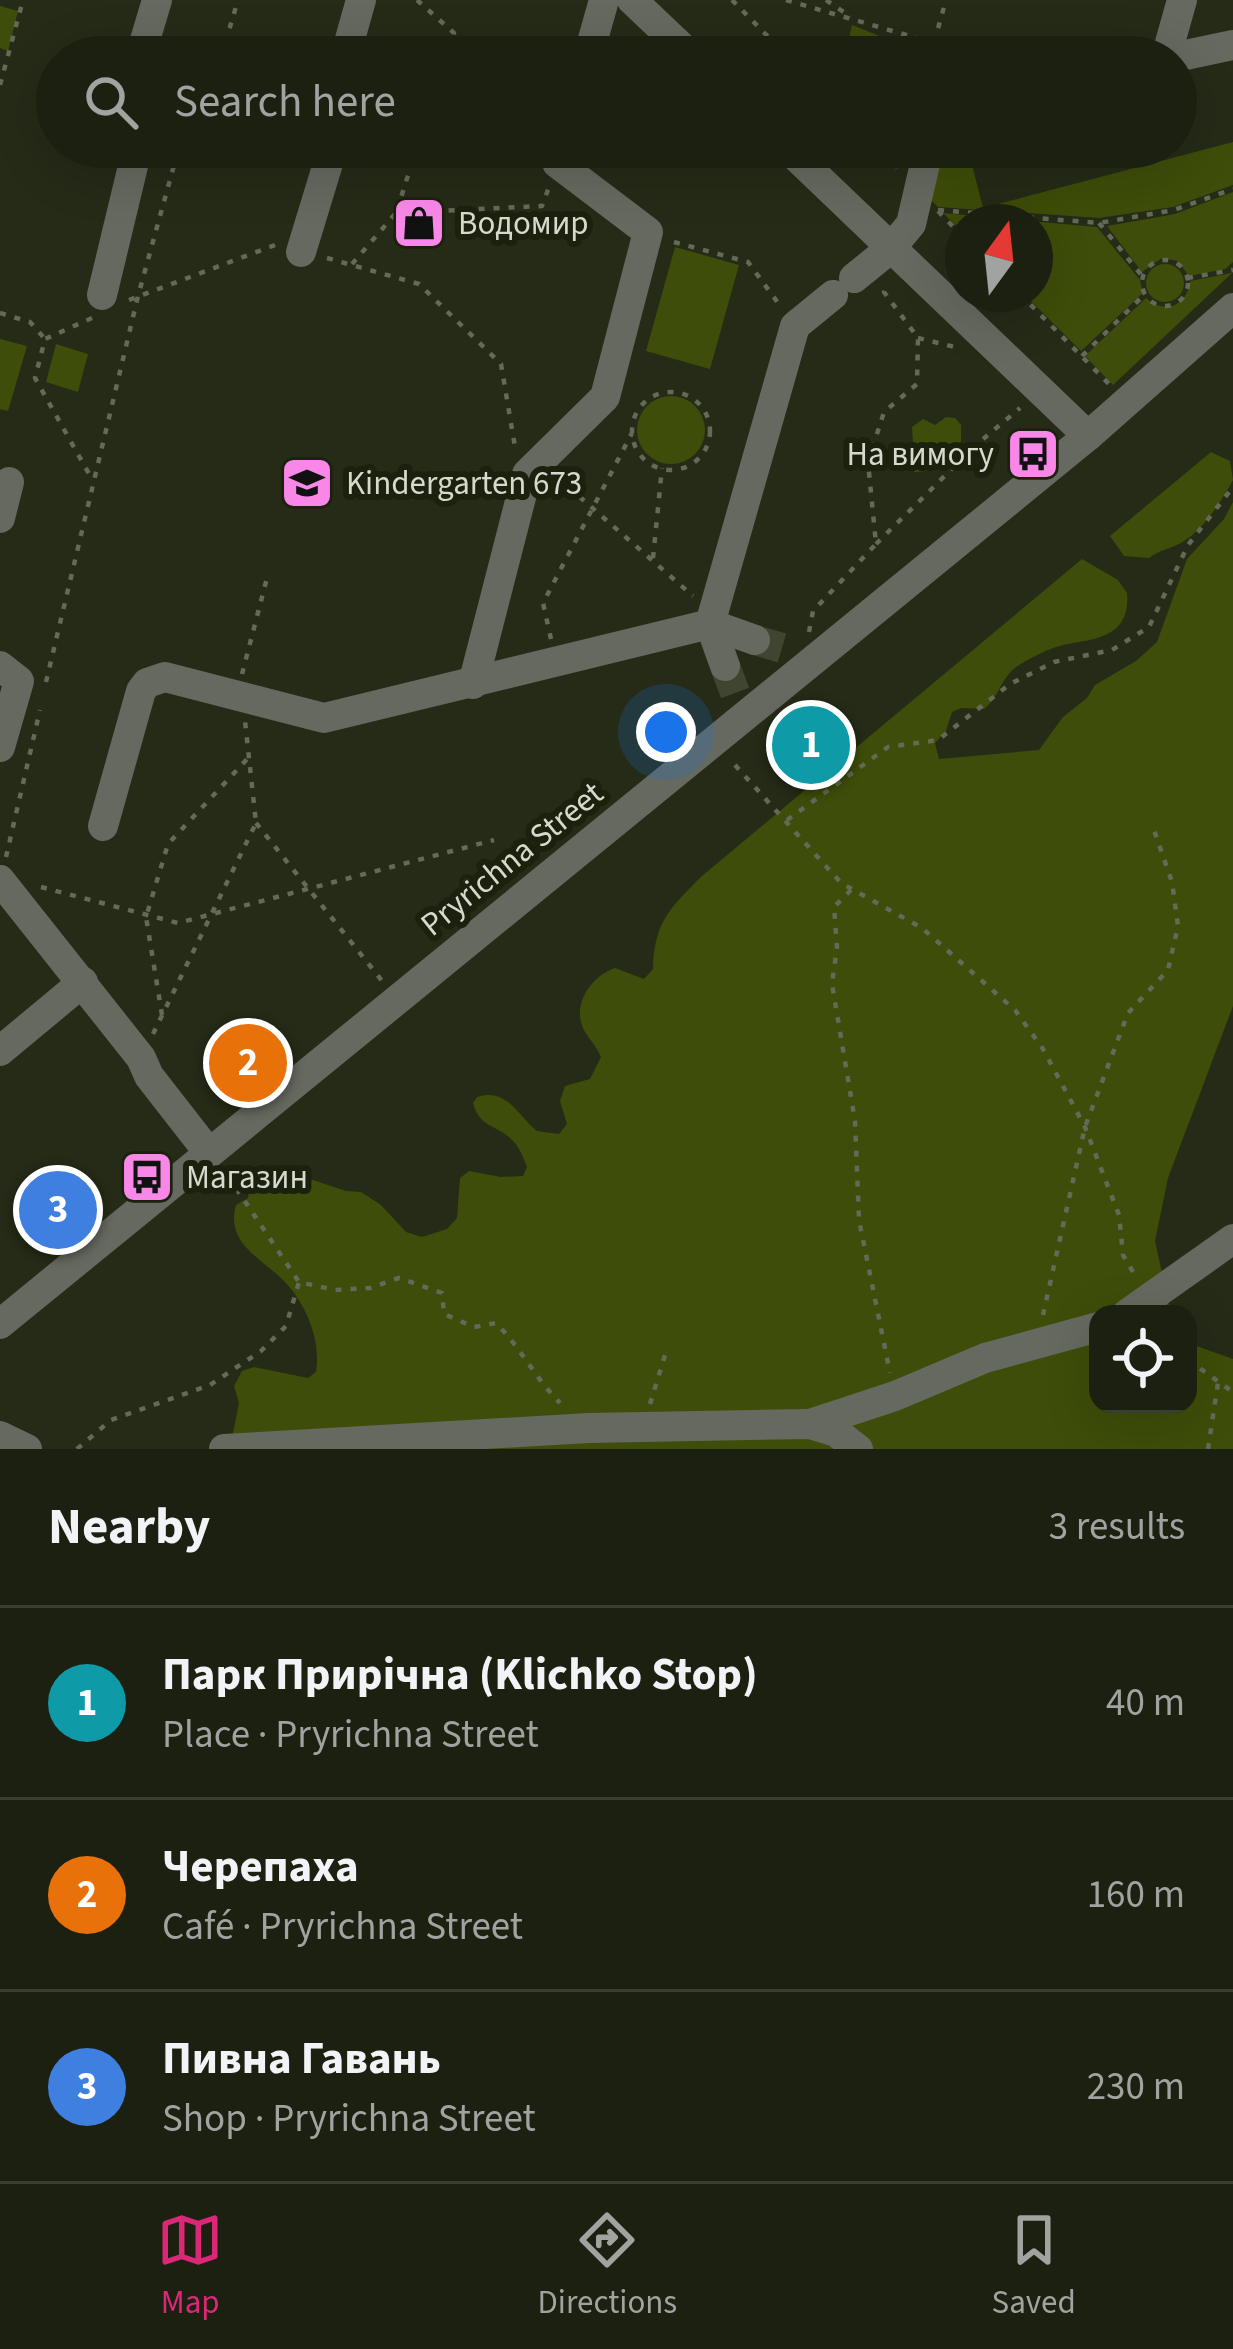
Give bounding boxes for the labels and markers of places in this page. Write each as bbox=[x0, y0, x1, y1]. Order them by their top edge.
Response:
shop icon: Водомир bbox=[391, 195, 447, 251]
place label: Водомир bbox=[458, 200, 589, 247]
bus stop icon: На вимогу bbox=[1005, 426, 1061, 482]
place label: На вимогу bbox=[846, 431, 995, 478]
school or university icon: Kindergarten 673 bbox=[279, 455, 335, 511]
place label: Kindergarten 673 bbox=[346, 460, 582, 507]
pin: 1 bbox=[772, 700, 850, 790]
pin: 2 bbox=[209, 1018, 287, 1108]
bus stop icon: Магазин bbox=[119, 1149, 175, 1205]
place label: Магазин bbox=[186, 1154, 308, 1201]
pin: 3 bbox=[19, 1165, 97, 1255]

